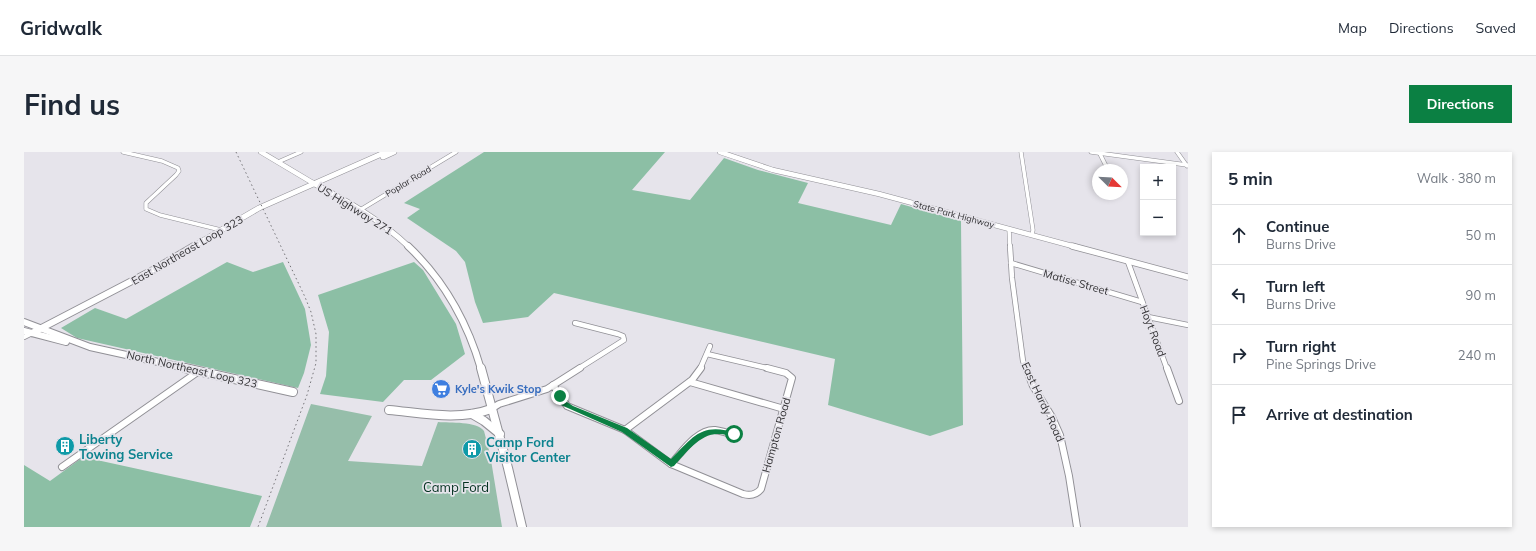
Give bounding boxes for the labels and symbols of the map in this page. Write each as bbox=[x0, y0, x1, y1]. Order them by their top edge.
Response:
street label: Poplar Road bbox=[383, 163, 433, 199]
north arrow bbox=[1092, 164, 1128, 200]
street label: US Highway 271 bbox=[315, 180, 395, 238]
street label: State Park Highway bbox=[912, 198, 996, 231]
street label: East Northeast Loop 323 bbox=[129, 212, 245, 288]
street label: Matise Street bbox=[1042, 266, 1110, 298]
street label: Hoyt Road bbox=[1137, 303, 1169, 359]
street label: North Northeast Loop 323 bbox=[125, 347, 259, 391]
street label: East Hardy Road bbox=[1018, 360, 1068, 444]
supermarket icon: Kyle's Kwik Stop bbox=[430, 378, 452, 400]
place label: Kyle's Kwik Stop bbox=[455, 382, 541, 396]
route end bbox=[551, 387, 569, 405]
street label: Hampton Road bbox=[759, 396, 793, 474]
route start bbox=[725, 425, 743, 443]
place label: Liberty Towing Service bbox=[79, 431, 173, 462]
place label: Camp Ford Visitor Center bbox=[485, 434, 571, 465]
building icon: Liberty Towing Service bbox=[54, 435, 76, 457]
building icon: Camp Ford Visitor Center bbox=[461, 438, 483, 460]
park label: Camp Ford bbox=[423, 479, 489, 495]

